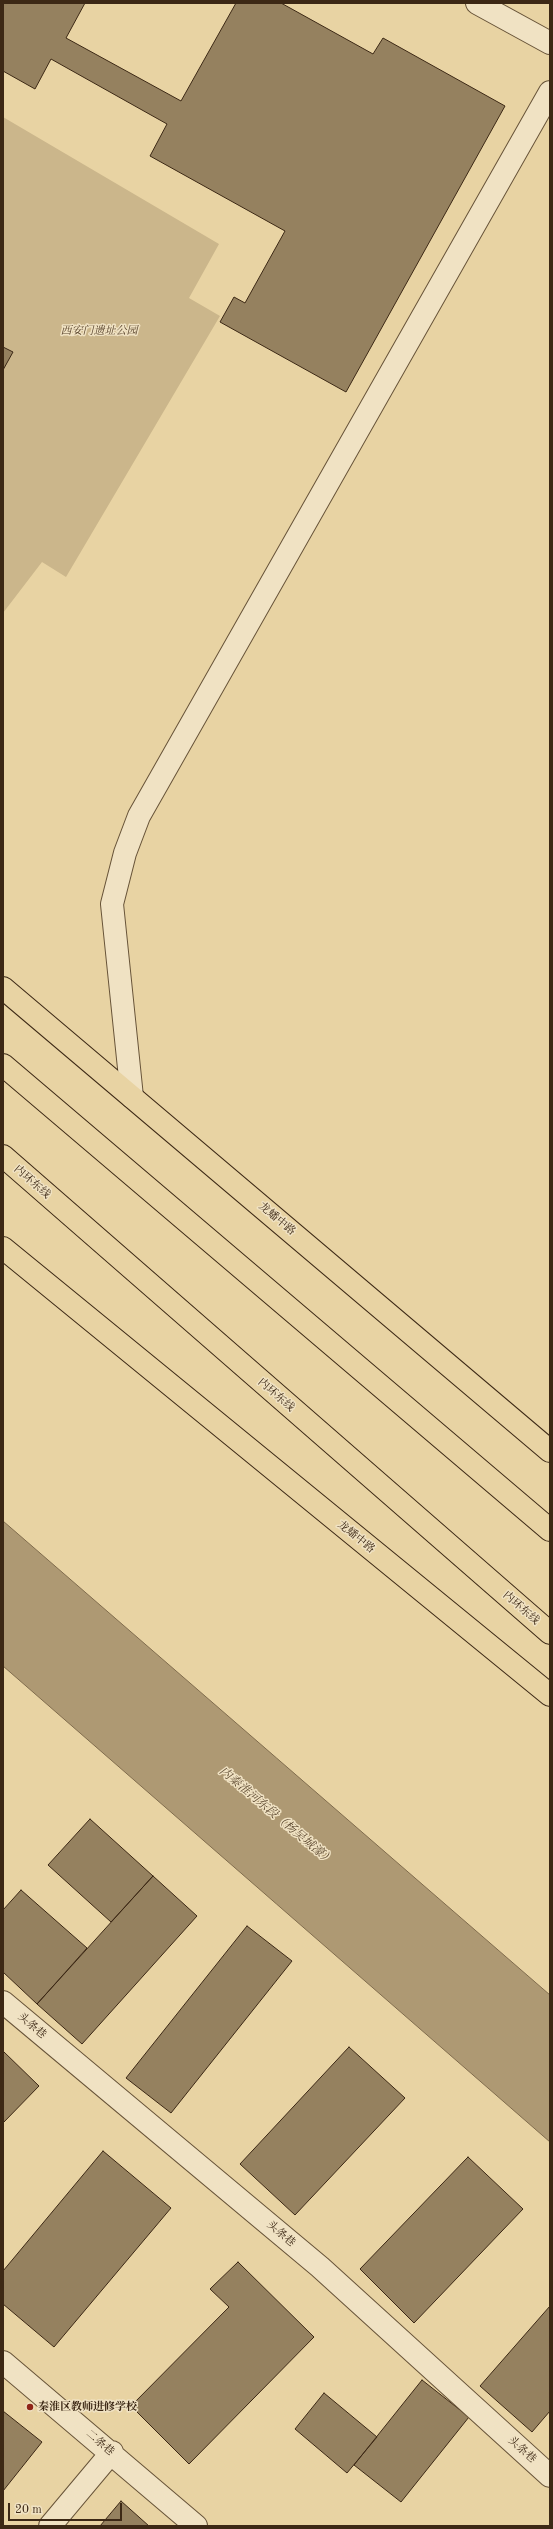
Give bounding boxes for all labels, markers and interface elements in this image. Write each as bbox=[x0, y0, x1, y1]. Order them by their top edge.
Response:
park label: 西安门遗址公园 bbox=[61, 324, 137, 338]
street label: 内环东线 bbox=[11, 1163, 53, 1201]
street label: 龙蟠中路 bbox=[256, 1200, 298, 1238]
street label: 内环东线 bbox=[255, 1376, 297, 1414]
street label: 龙蟠中路 bbox=[335, 1518, 377, 1556]
street label: 内环东线 bbox=[500, 1589, 542, 1627]
water label: 内秦淮河东段（杨吴城濠） bbox=[216, 1764, 336, 1868]
street label: 头条巷 bbox=[15, 2010, 49, 2042]
street label: 头条巷 bbox=[264, 2218, 298, 2250]
place label: 秦淮区教师进修学校 bbox=[38, 2400, 137, 2414]
marker: 秦淮区教师进修学校 bbox=[25, 2402, 35, 2412]
street label: 二条巷 bbox=[83, 2427, 117, 2459]
street label: 头条巷 bbox=[505, 2434, 539, 2466]
scale bar bbox=[10, 2495, 124, 2521]
text: 20 m bbox=[15, 2504, 42, 2516]

